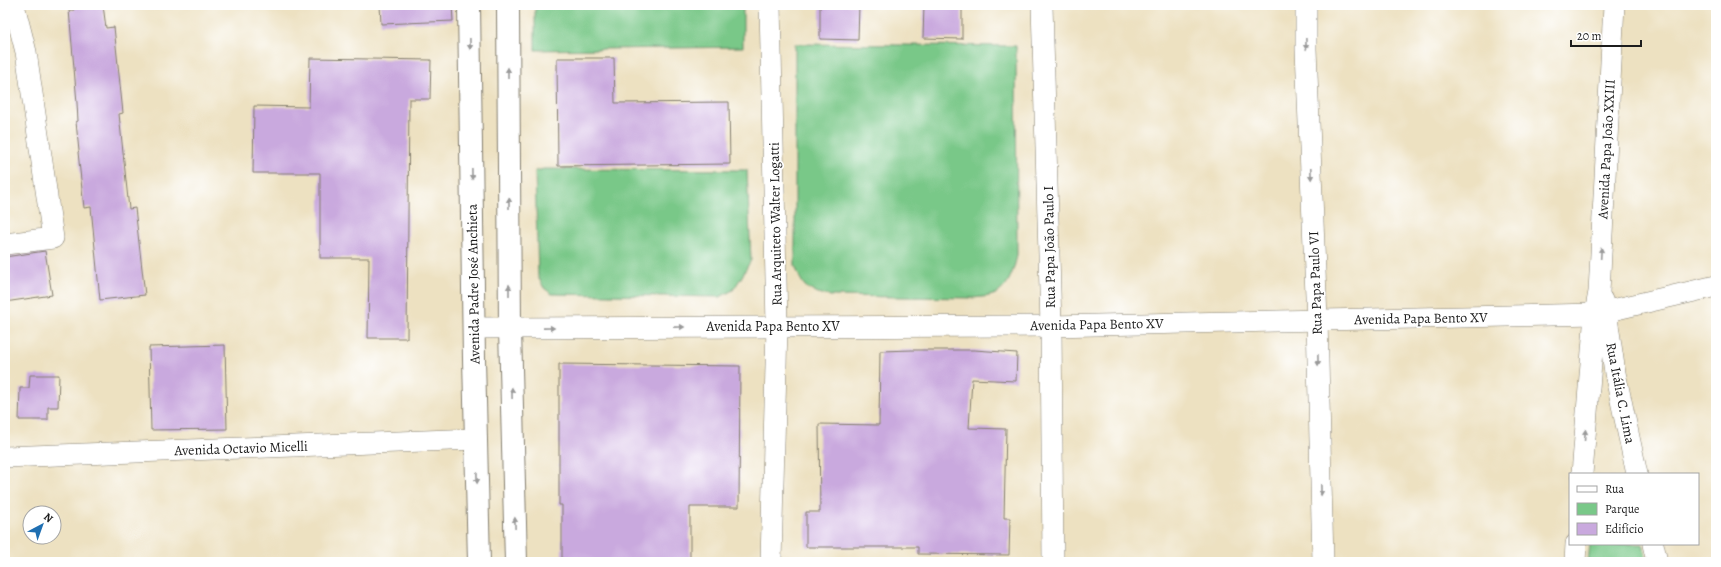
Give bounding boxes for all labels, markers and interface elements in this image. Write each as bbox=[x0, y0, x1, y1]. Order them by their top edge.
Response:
scale bar bbox=[1571, 22, 1641, 48]
text: 20 m bbox=[1577, 28, 1601, 44]
one-way arrow bbox=[467, 38, 473, 51]
one-way arrow bbox=[1303, 38, 1309, 51]
one-way arrow bbox=[505, 66, 511, 79]
street label: Avenida Papa João XXIII bbox=[1593, 79, 1620, 220]
street label: Rua Arquiteto Walter Logatti bbox=[765, 142, 786, 306]
one-way arrow bbox=[469, 168, 475, 181]
one-way arrow bbox=[1308, 168, 1314, 181]
street label: Rua Papa João Paulo I bbox=[1039, 186, 1060, 308]
one-way arrow bbox=[506, 196, 512, 209]
street label: Avenida Padre José Anchieta bbox=[463, 203, 484, 365]
street label: Rua Papa Paulo VI bbox=[1304, 231, 1327, 335]
one-way arrow bbox=[1597, 247, 1604, 259]
one-way arrow bbox=[506, 284, 513, 296]
street label: Avenida Papa Bento XV bbox=[1353, 308, 1488, 329]
street label: Avenida Papa Bento XV bbox=[1029, 314, 1164, 335]
street label: Avenida Papa Bento XV bbox=[705, 317, 840, 336]
one-way arrow bbox=[673, 324, 686, 330]
one-way arrow bbox=[543, 325, 556, 331]
street label: Rua Itália C. Lima bbox=[1601, 341, 1640, 446]
one-way arrow bbox=[1315, 354, 1321, 367]
one-way arrow bbox=[508, 387, 515, 399]
one-way arrow bbox=[1581, 429, 1588, 441]
street label: Avenida Octavio Micelli bbox=[173, 437, 308, 460]
one-way arrow bbox=[474, 472, 480, 485]
legend bbox=[1569, 473, 1699, 545]
text: Rua bbox=[1605, 481, 1624, 497]
one-way arrow bbox=[1318, 484, 1324, 497]
text: Parque bbox=[1605, 501, 1640, 517]
north arrow bbox=[22, 505, 62, 545]
text: N bbox=[40, 510, 56, 526]
one-way arrow bbox=[512, 516, 518, 529]
text: Edifício bbox=[1605, 521, 1643, 537]

